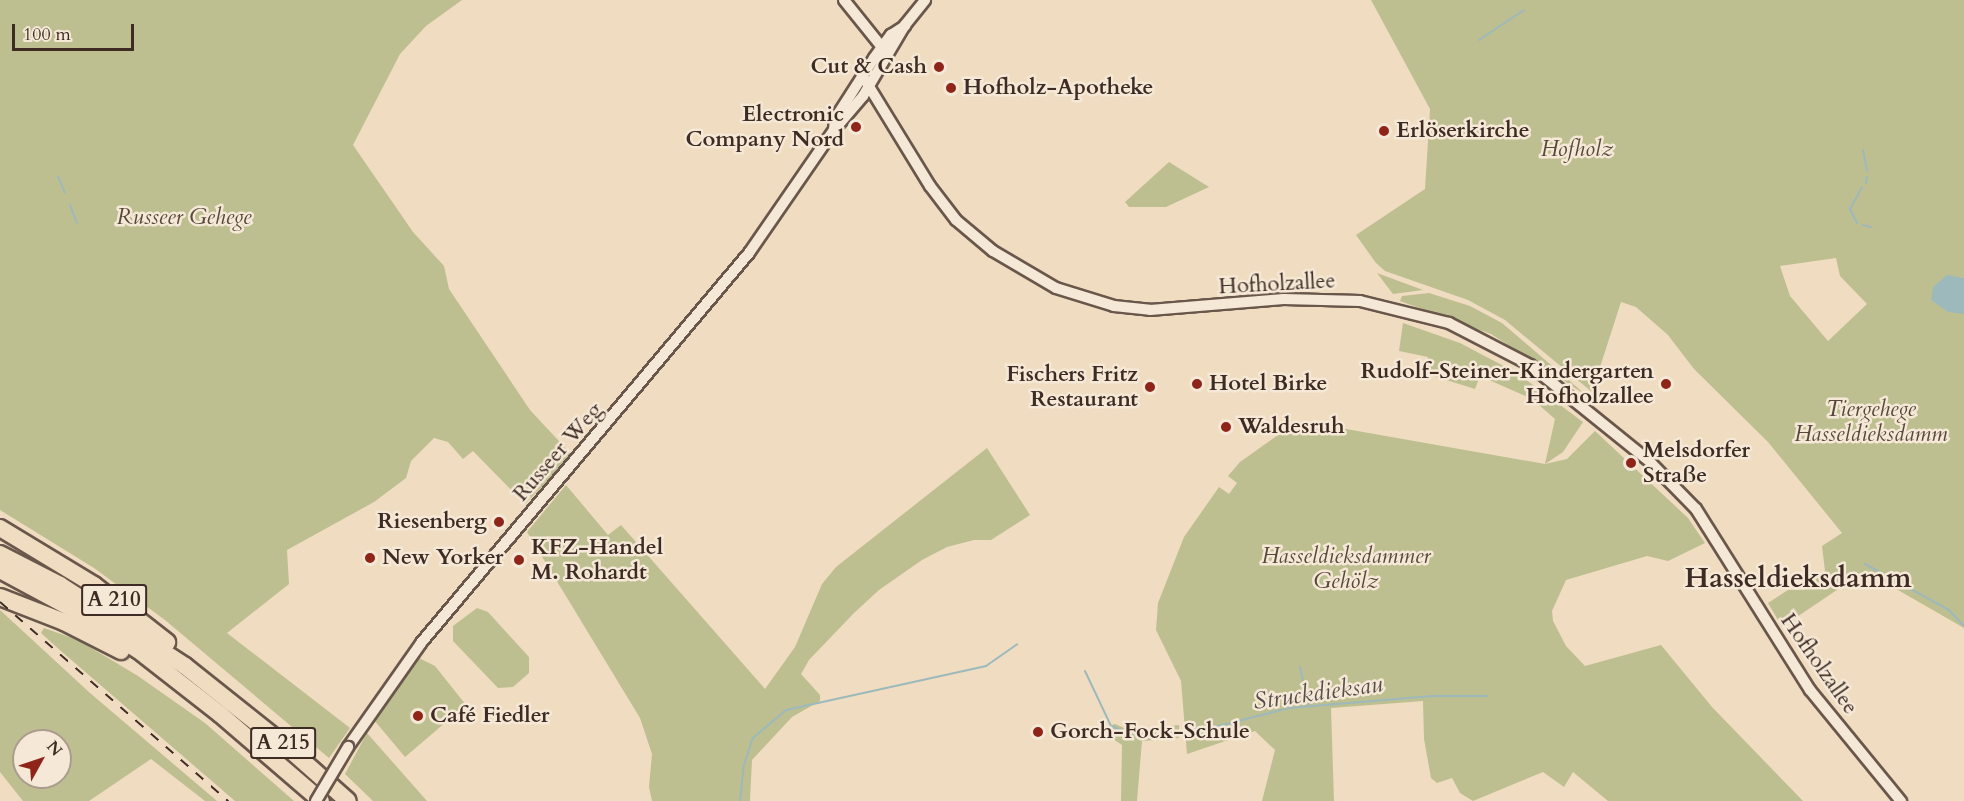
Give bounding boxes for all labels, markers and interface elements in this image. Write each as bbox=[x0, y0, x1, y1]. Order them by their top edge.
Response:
scale bar bbox=[15, 12, 136, 50]
text: 100 m bbox=[23, 22, 71, 47]
place label: Cut & Cash bbox=[811, 54, 927, 80]
marker: Cut & Cash bbox=[932, 60, 946, 74]
place label: Hofholz-Apotheke bbox=[963, 75, 1153, 101]
marker: Hofholz-Apotheke bbox=[944, 81, 958, 95]
place label: Electronic Company Nord bbox=[685, 101, 844, 152]
place label: Erlöserkirche bbox=[1396, 118, 1530, 144]
marker: Electronic Company Nord bbox=[849, 120, 863, 134]
marker: Erlöserkirche bbox=[1377, 124, 1391, 138]
park label: Hofholz bbox=[1541, 137, 1613, 163]
park label: Russeer Gehege bbox=[116, 205, 252, 231]
street label: Hofholzallee bbox=[1218, 268, 1336, 300]
place label: Rudolf-Steiner-Kindergarten Hofholzallee bbox=[1360, 358, 1654, 410]
place label: Fischers Fritz Restaurant bbox=[1006, 361, 1138, 412]
place label: Hotel Birke bbox=[1209, 371, 1327, 397]
marker: Hotel Birke bbox=[1190, 377, 1204, 391]
marker: Rudolf-Steiner-Kindergarten Hofholzallee bbox=[1659, 377, 1673, 391]
marker: Fischers Fritz Restaurant bbox=[1143, 380, 1157, 394]
park label: Tiergehege Hasseldieksdamm bbox=[1794, 396, 1948, 448]
street label: Russeer Weg bbox=[508, 397, 608, 507]
place label: Waldesruh bbox=[1238, 414, 1345, 440]
marker: Waldesruh bbox=[1219, 420, 1233, 434]
place label: Melsdorfer Straße bbox=[1643, 437, 1750, 488]
marker: Melsdorfer Straße bbox=[1624, 456, 1638, 470]
place label: Riesenberg bbox=[377, 509, 487, 535]
marker: Riesenberg bbox=[492, 515, 506, 529]
place label: KFZ-Handel M. Rohardt bbox=[531, 534, 663, 586]
park label: Hasseldieksdammer Gehölz bbox=[1261, 543, 1431, 594]
place label: New Yorker bbox=[382, 545, 503, 571]
marker: New Yorker bbox=[363, 551, 377, 565]
marker: KFZ-Handel M. Rohardt bbox=[512, 553, 526, 567]
district label: Hasseldieksdamm bbox=[1685, 561, 1911, 595]
road number: A 210 bbox=[81, 582, 147, 618]
street label: Hofholzallee bbox=[1775, 608, 1863, 720]
water label: Struckdieksau bbox=[1251, 670, 1385, 716]
place label: Café Fiedler bbox=[430, 703, 550, 729]
marker: Café Fiedler bbox=[411, 709, 425, 723]
place label: Gorch-Fock-Schule bbox=[1050, 719, 1250, 745]
road number: A 215 bbox=[250, 725, 316, 761]
marker: Gorch-Fock-Schule bbox=[1031, 725, 1045, 739]
north arrow bbox=[12, 729, 72, 789]
text: N bbox=[41, 736, 67, 761]

